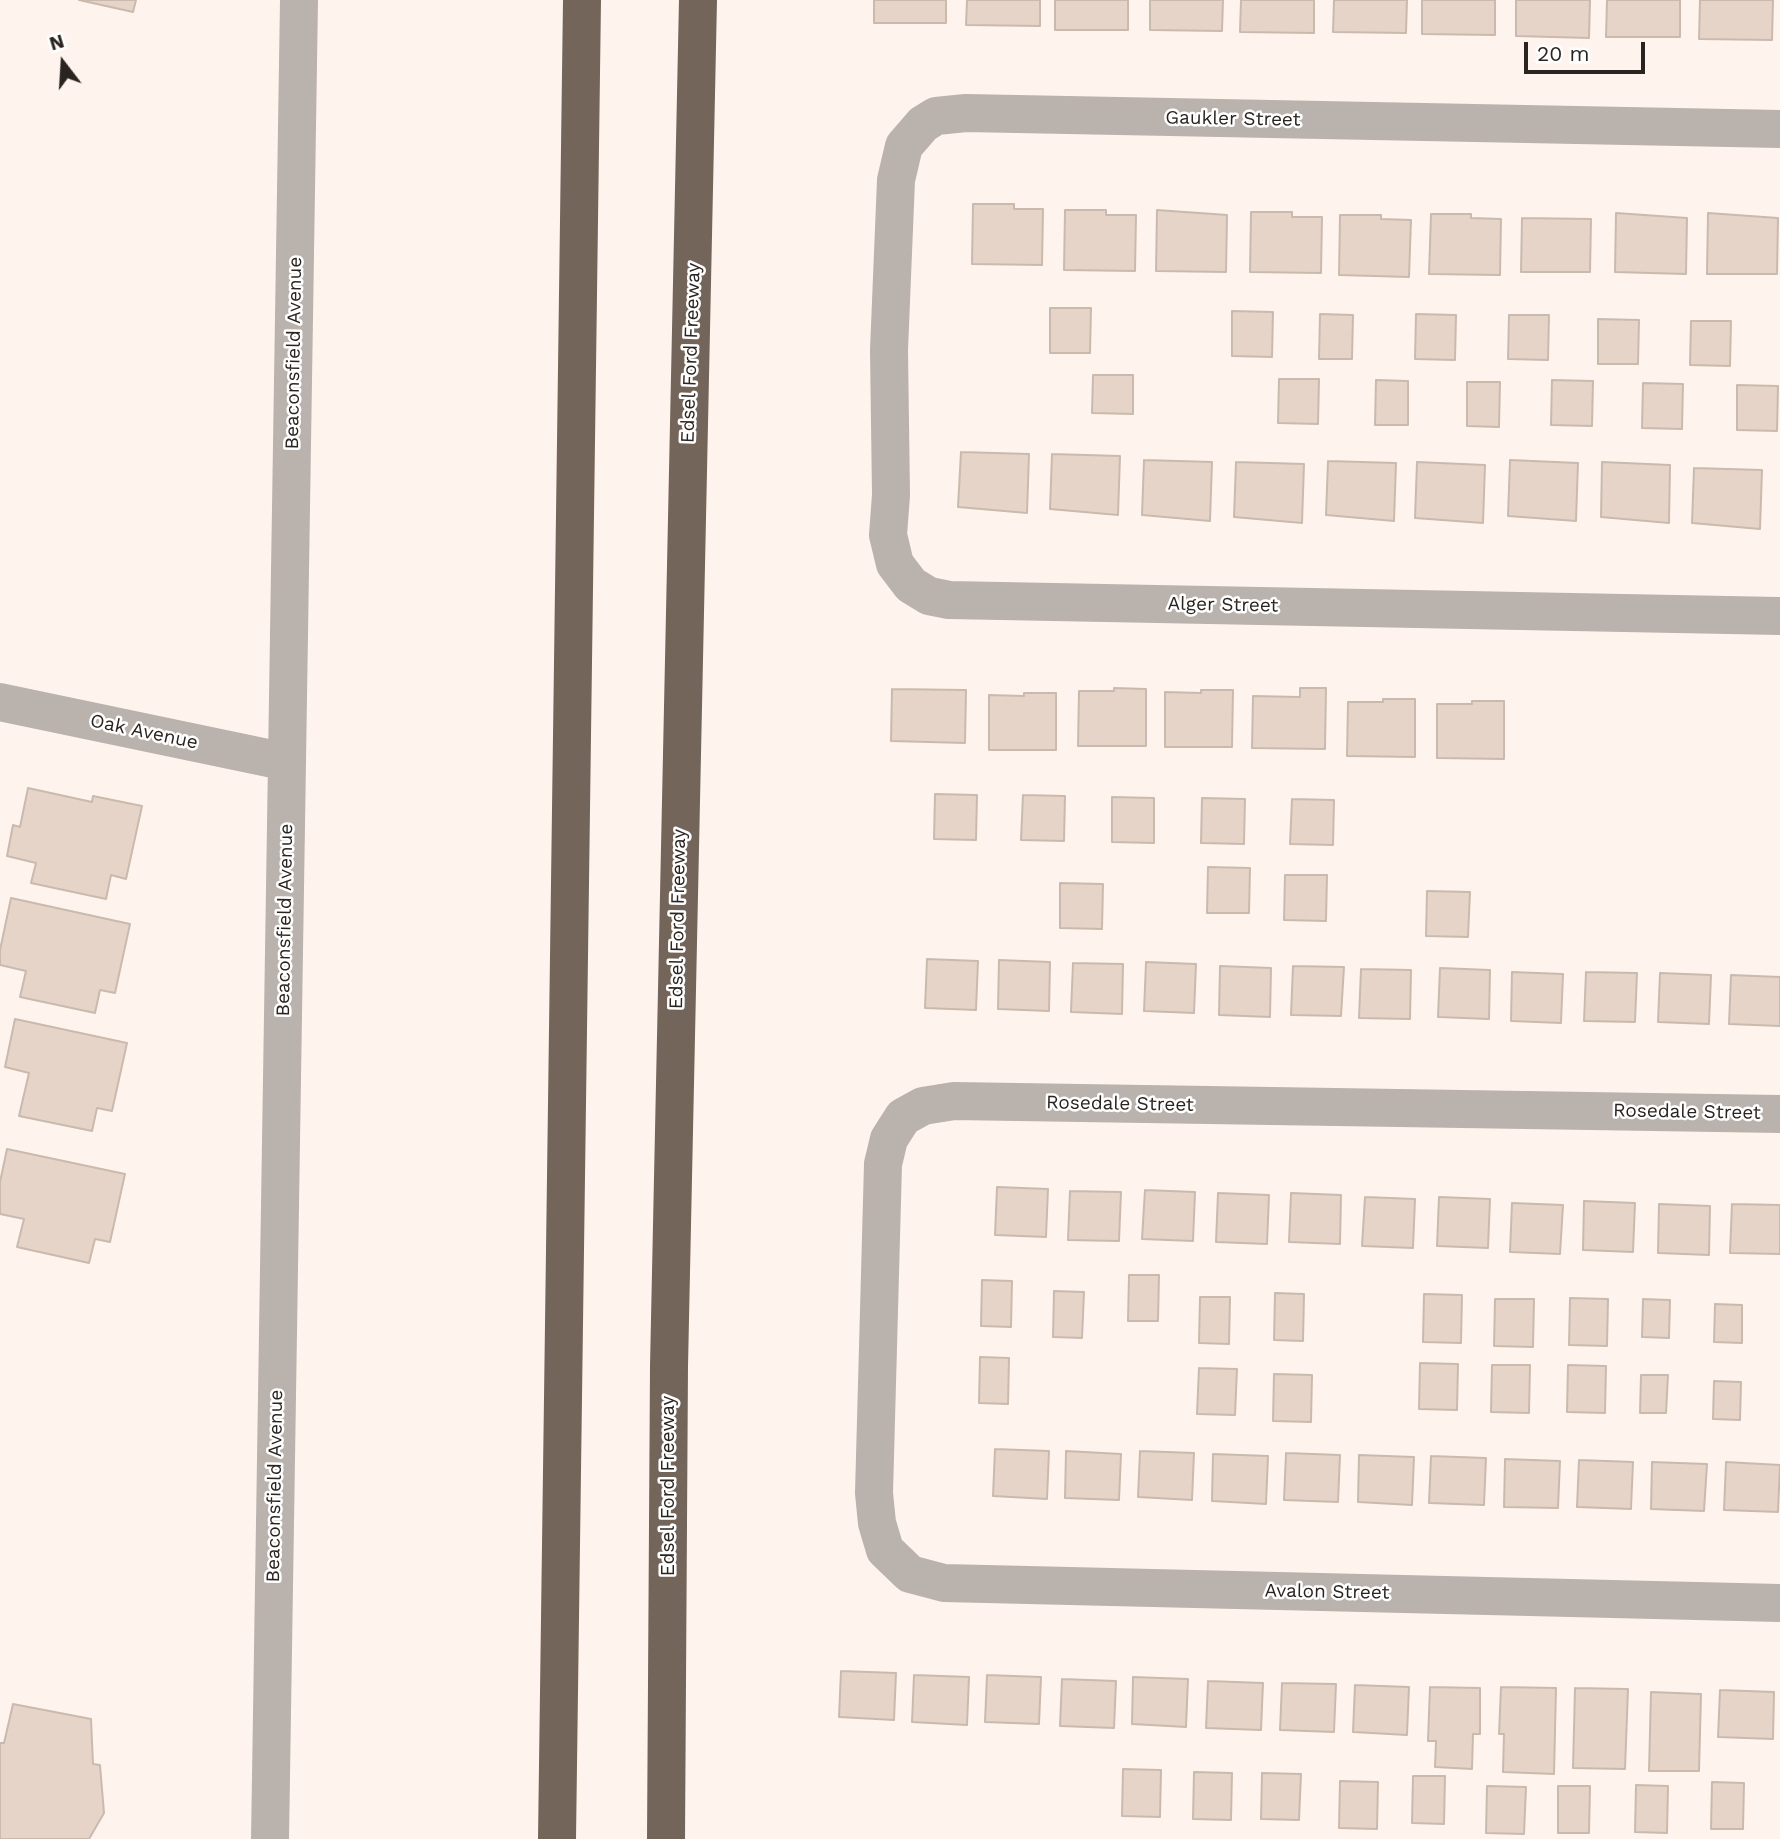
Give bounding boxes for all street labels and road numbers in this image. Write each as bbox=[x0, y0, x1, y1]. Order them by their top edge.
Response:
street label: Gaukler Street bbox=[1165, 106, 1301, 132]
street label: Beaconsfield Avenue bbox=[281, 256, 307, 450]
street label: Edsel Ford Freeway bbox=[676, 262, 706, 444]
street label: Alger Street bbox=[1167, 593, 1279, 617]
street label: Oak Avenue bbox=[88, 709, 200, 755]
street label: Beaconsfield Avenue bbox=[272, 823, 298, 1017]
street label: Edsel Ford Freeway bbox=[665, 829, 691, 1009]
street label: Rosedale Street bbox=[1046, 1091, 1194, 1117]
street label: Rosedale Street bbox=[1613, 1099, 1761, 1125]
street label: Beaconsfield Avenue bbox=[262, 1389, 288, 1583]
street label: Edsel Ford Freeway bbox=[657, 1396, 679, 1576]
street label: Avalon Street bbox=[1264, 1580, 1390, 1604]

